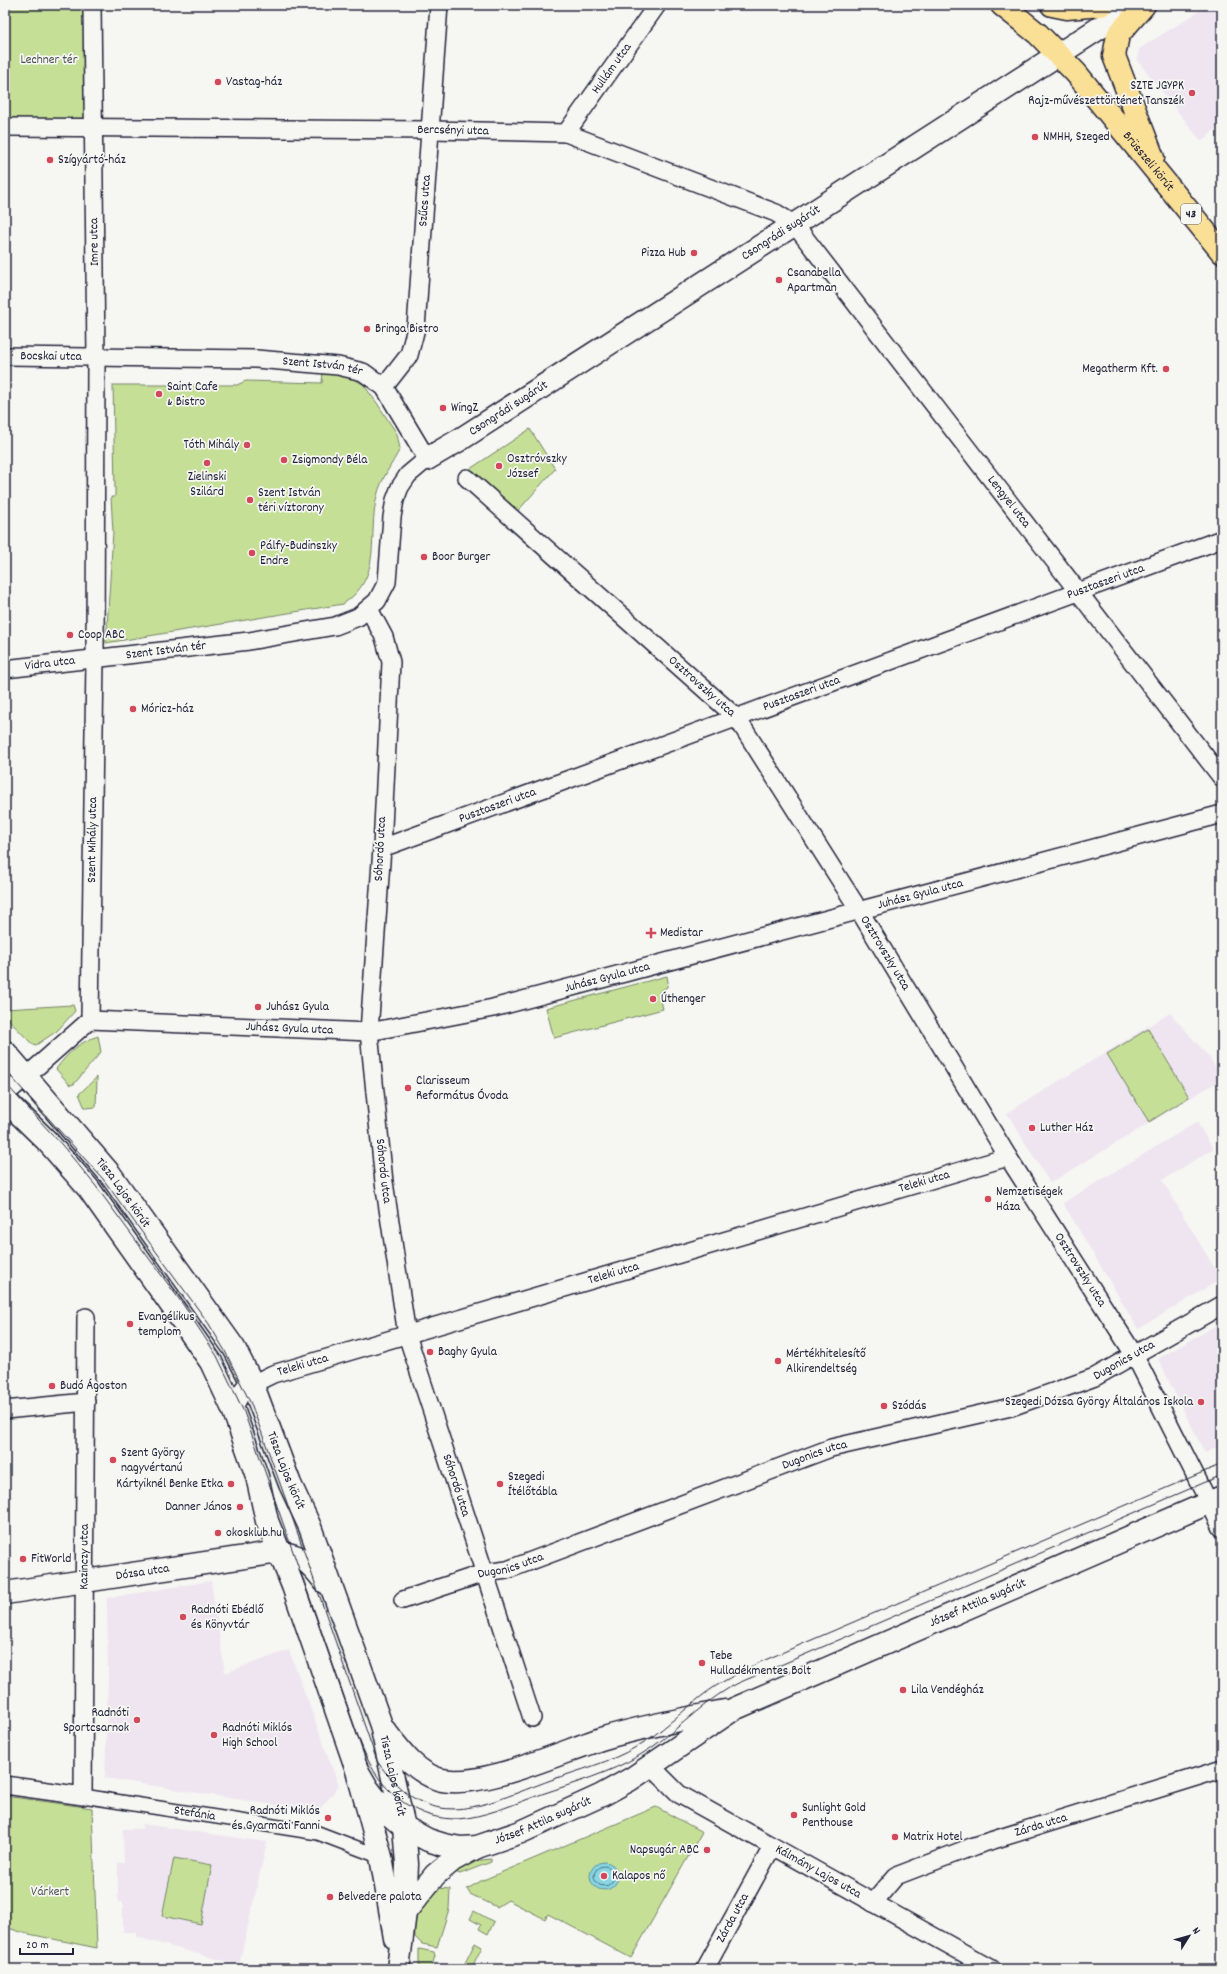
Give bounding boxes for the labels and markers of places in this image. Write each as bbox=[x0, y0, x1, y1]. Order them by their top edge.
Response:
place label: Vastag-ház bbox=[226, 73, 282, 92]
marker: Vastag-ház bbox=[213, 77, 223, 87]
place label: SZTE JGYPK Rajz-művészettörténet Tanszék bbox=[1028, 77, 1184, 111]
marker: SZTE JGYPK Rajz-művészettörténet Tanszék bbox=[1187, 88, 1197, 98]
place label: NMHH, Szeged bbox=[1043, 128, 1110, 147]
marker: NMHH, Szeged bbox=[1030, 132, 1040, 142]
place label: Szígyártó-ház bbox=[58, 151, 126, 170]
marker: Szígyártó-ház bbox=[45, 155, 55, 165]
place label: Pizza Hub bbox=[641, 244, 686, 263]
marker: Pizza Hub bbox=[689, 248, 699, 258]
place label: Csanabella Apartman bbox=[787, 264, 842, 298]
marker: Csanabella Apartman bbox=[774, 275, 784, 285]
place label: Bringa Bistro bbox=[375, 320, 439, 339]
marker: Bringa Bistro bbox=[362, 324, 372, 334]
place label: Megatherm Kft. bbox=[1082, 360, 1158, 379]
marker: Megatherm Kft. bbox=[1161, 364, 1171, 374]
place label: Saint Cafe & Bistro bbox=[167, 378, 218, 412]
marker: Saint Cafe & Bistro bbox=[154, 389, 164, 399]
place label: WingZ bbox=[451, 399, 479, 418]
marker: WingZ bbox=[438, 403, 448, 413]
place label: Tóth Mihály bbox=[183, 436, 240, 455]
marker: Tóth Mihály bbox=[242, 440, 252, 450]
place label: Osztróvszky József bbox=[507, 450, 567, 484]
place label: Zsigmondy Béla bbox=[292, 451, 368, 470]
marker: Zsigmondy Béla bbox=[279, 455, 289, 465]
marker: Zielinski Szilárd bbox=[202, 458, 212, 468]
marker: Osztróvszky József bbox=[494, 461, 504, 471]
place label: Zielinski Szilárd bbox=[188, 468, 227, 502]
place label: Szent István téri víztorony bbox=[258, 484, 325, 518]
marker: Szent István téri víztorony bbox=[245, 495, 255, 505]
place label: Pálfy-Budinszky Endre bbox=[260, 537, 338, 571]
marker: Pálfy-Budinszky Endre bbox=[247, 548, 257, 558]
place label: Boor Burger bbox=[432, 548, 491, 567]
marker: Boor Burger bbox=[419, 552, 429, 562]
place label: Coop ABC bbox=[78, 626, 125, 645]
marker: Coop ABC bbox=[65, 630, 75, 640]
place label: Móricz-ház bbox=[141, 700, 194, 719]
marker: Móricz-ház bbox=[128, 704, 138, 714]
place label: Medistar bbox=[660, 924, 703, 943]
marker: Medistar bbox=[645, 927, 657, 939]
place label: Úthenger bbox=[661, 990, 706, 1009]
marker: Úthenger bbox=[648, 994, 658, 1004]
place label: Juhász Gyula bbox=[266, 998, 330, 1017]
marker: Juhász Gyula bbox=[253, 1002, 263, 1012]
place label: Clarisseum Református Óvoda bbox=[416, 1072, 509, 1106]
marker: Clarisseum Református Óvoda bbox=[403, 1083, 413, 1093]
place label: Luther Ház bbox=[1040, 1119, 1093, 1138]
marker: Luther Ház bbox=[1027, 1123, 1037, 1133]
place label: Nemzetiségek Háza bbox=[996, 1183, 1063, 1217]
marker: Nemzetiségek Háza bbox=[983, 1194, 993, 1204]
place label: Evangélikus templom bbox=[138, 1308, 195, 1342]
marker: Evangélikus templom bbox=[125, 1319, 135, 1329]
place label: Baghy Gyula bbox=[438, 1343, 498, 1362]
place label: Mértékhitelesítő Alkirendeltség bbox=[786, 1345, 866, 1379]
marker: Baghy Gyula bbox=[425, 1347, 435, 1357]
marker: Mértékhitelesítő Alkirendeltség bbox=[773, 1356, 783, 1366]
place label: Budó Ágoston bbox=[60, 1377, 127, 1396]
marker: Budó Ágoston bbox=[47, 1381, 57, 1391]
place label: Szegedi Dózsa György Általános Iskola bbox=[1005, 1393, 1194, 1412]
place label: Szódás bbox=[892, 1397, 927, 1416]
marker: Szegedi Dózsa György Általános Iskola bbox=[1196, 1397, 1206, 1407]
marker: Szódás bbox=[879, 1401, 889, 1411]
place label: Szent György nagyvértanú bbox=[121, 1444, 185, 1478]
marker: Szent György nagyvértanú bbox=[108, 1455, 118, 1465]
place label: Szegedi Ítélőtábla bbox=[508, 1468, 558, 1502]
place label: Kártyiknél Benke Etka bbox=[116, 1475, 224, 1494]
marker: Kártyiknél Benke Etka bbox=[226, 1479, 236, 1489]
marker: Szegedi Ítélőtábla bbox=[495, 1479, 505, 1489]
place label: Danner János bbox=[165, 1498, 232, 1517]
marker: Danner János bbox=[235, 1502, 245, 1512]
place label: okosklub.hu bbox=[226, 1524, 282, 1543]
marker: okosklub.hu bbox=[213, 1528, 223, 1538]
place label: FitWorld bbox=[31, 1550, 71, 1569]
marker: FitWorld bbox=[18, 1554, 28, 1564]
place label: Radnóti Ebédlő és Könyvtár bbox=[191, 1601, 264, 1635]
marker: Radnóti Ebédlő és Könyvtár bbox=[178, 1612, 188, 1622]
place label: Tebe Hulladékmentes Bolt bbox=[710, 1647, 811, 1681]
marker: Tebe Hulladékmentes Bolt bbox=[697, 1658, 707, 1668]
place label: Lila Vendégház bbox=[911, 1681, 984, 1700]
marker: Lila Vendégház bbox=[898, 1685, 908, 1695]
place label: Radnóti Sportcsarnok bbox=[63, 1704, 130, 1738]
marker: Radnóti Sportcsarnok bbox=[132, 1715, 142, 1725]
place label: Radnóti Miklós High School bbox=[222, 1719, 292, 1753]
marker: Radnóti Miklós High School bbox=[209, 1730, 219, 1740]
place label: Sunlight Gold Penthouse bbox=[802, 1799, 866, 1833]
place label: Radnóti Miklós és Gyarmati Fanni bbox=[232, 1802, 321, 1836]
marker: Sunlight Gold Penthouse bbox=[789, 1810, 799, 1820]
marker: Radnóti Miklós és Gyarmati Fanni bbox=[323, 1813, 333, 1823]
place label: Matrix Hotel bbox=[903, 1828, 963, 1847]
marker: Matrix Hotel bbox=[890, 1832, 900, 1842]
place label: Napsugár ABC bbox=[630, 1841, 700, 1860]
marker: Napsugár ABC bbox=[702, 1845, 712, 1855]
place label: Kalapos nő bbox=[612, 1867, 666, 1886]
marker: Kalapos nő bbox=[599, 1871, 609, 1881]
place label: Belvedere palota bbox=[338, 1888, 422, 1907]
marker: Belvedere palota bbox=[325, 1892, 335, 1902]

